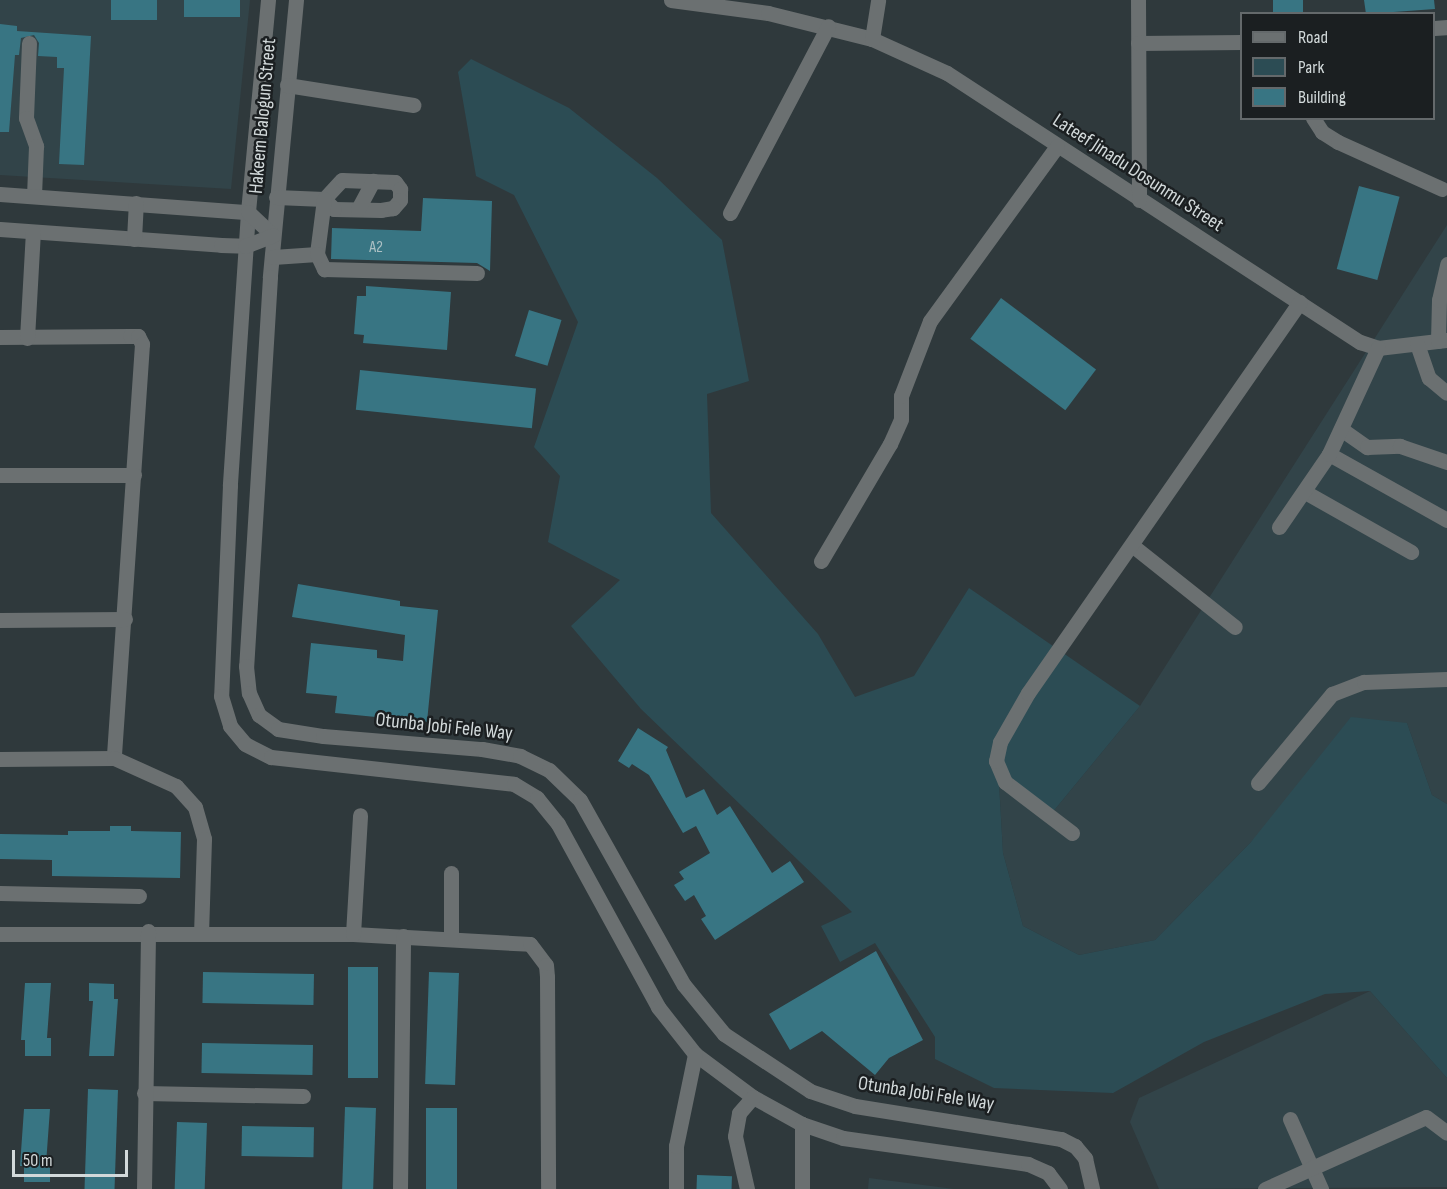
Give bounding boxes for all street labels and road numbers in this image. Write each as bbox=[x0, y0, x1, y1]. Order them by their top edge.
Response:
street label: Hakeem Balogun Street bbox=[244, 37, 282, 195]
street label: Lateef Jinadu Dosunmu Street bbox=[1048, 109, 1228, 237]
street label: Otunba Jobi Fele Way bbox=[374, 708, 514, 746]
street label: Otunba Jobi Fele Way bbox=[856, 1071, 996, 1117]

